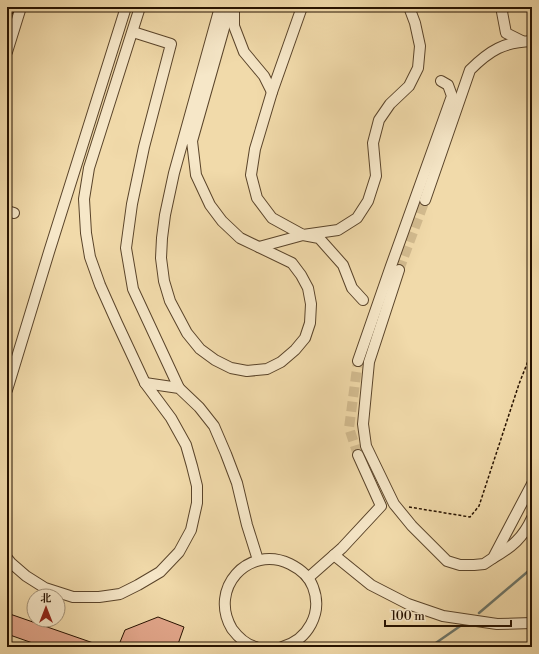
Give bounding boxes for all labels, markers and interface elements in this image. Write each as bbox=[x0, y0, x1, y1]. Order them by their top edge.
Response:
north arrow bbox=[26, 588, 66, 628]
text: 北 bbox=[41, 592, 52, 606]
scale bar bbox=[385, 602, 511, 628]
text: 100 m bbox=[391, 609, 425, 624]

